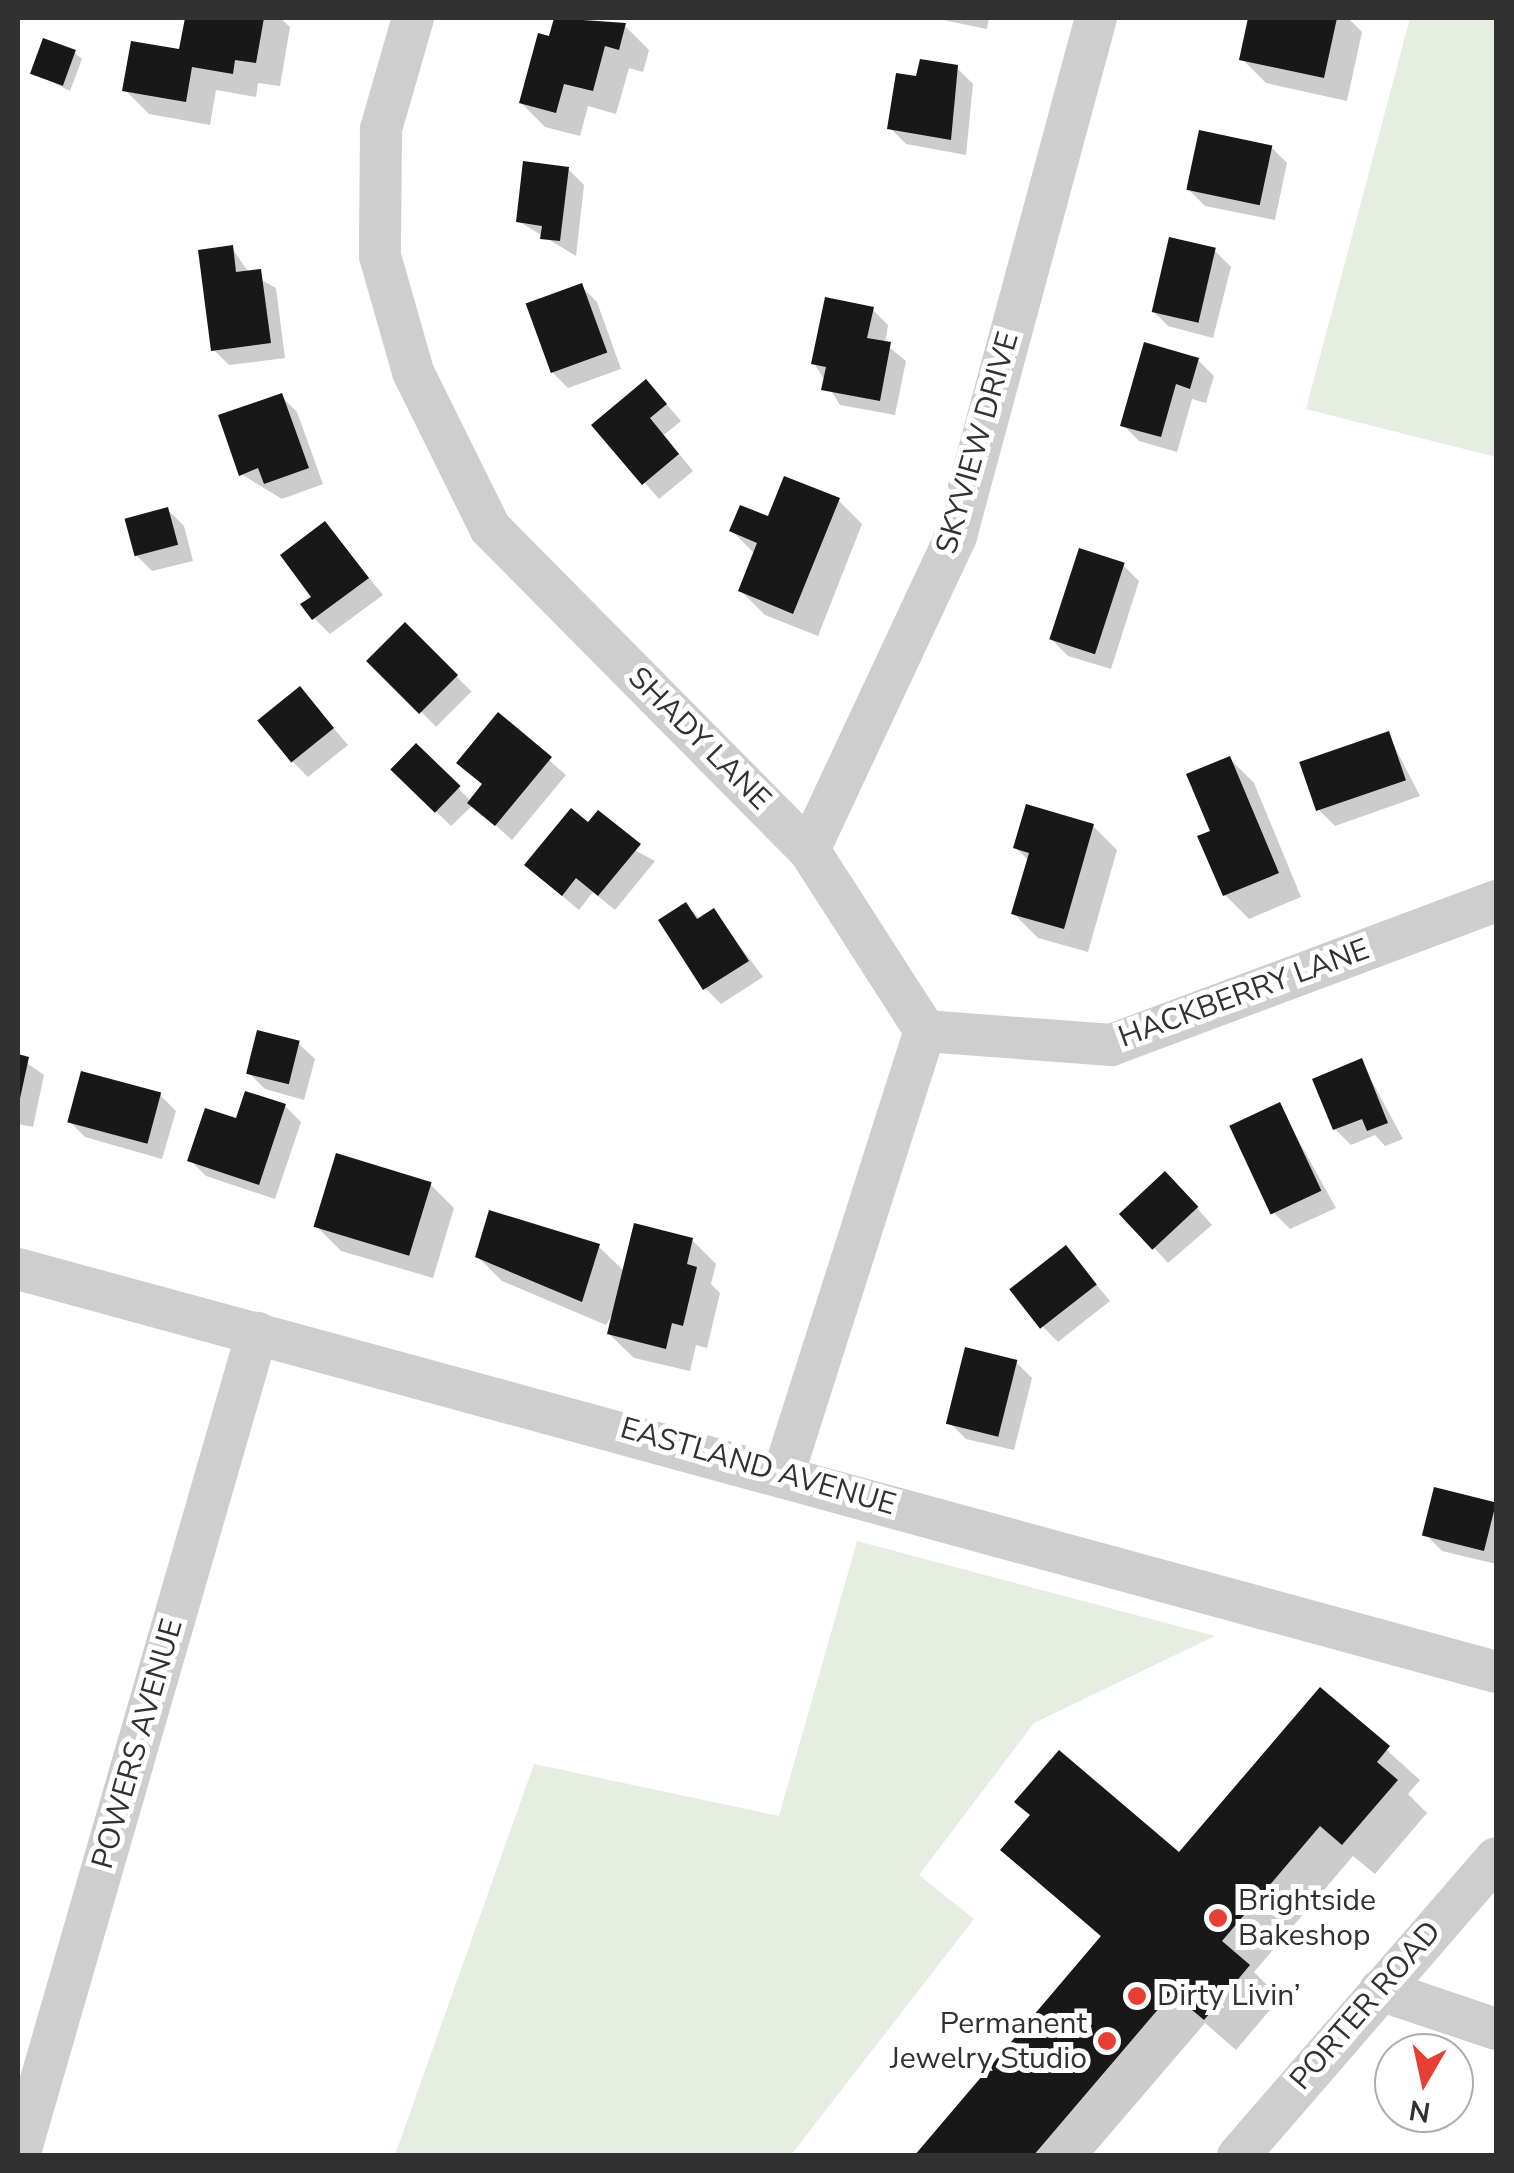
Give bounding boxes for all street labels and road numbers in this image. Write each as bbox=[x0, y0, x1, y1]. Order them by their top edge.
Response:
street label: SKYVIEW DRIVE bbox=[929, 328, 1027, 558]
street label: SHADY LANE bbox=[620, 660, 778, 818]
street label: HACKBERRY LANE bbox=[1114, 932, 1374, 1056]
street label: EASTLAND AVENUE bbox=[616, 1410, 900, 1524]
street label: POWERS AVENUE bbox=[85, 1615, 191, 1873]
street label: PORTER ROAD bbox=[1283, 1914, 1449, 2098]

